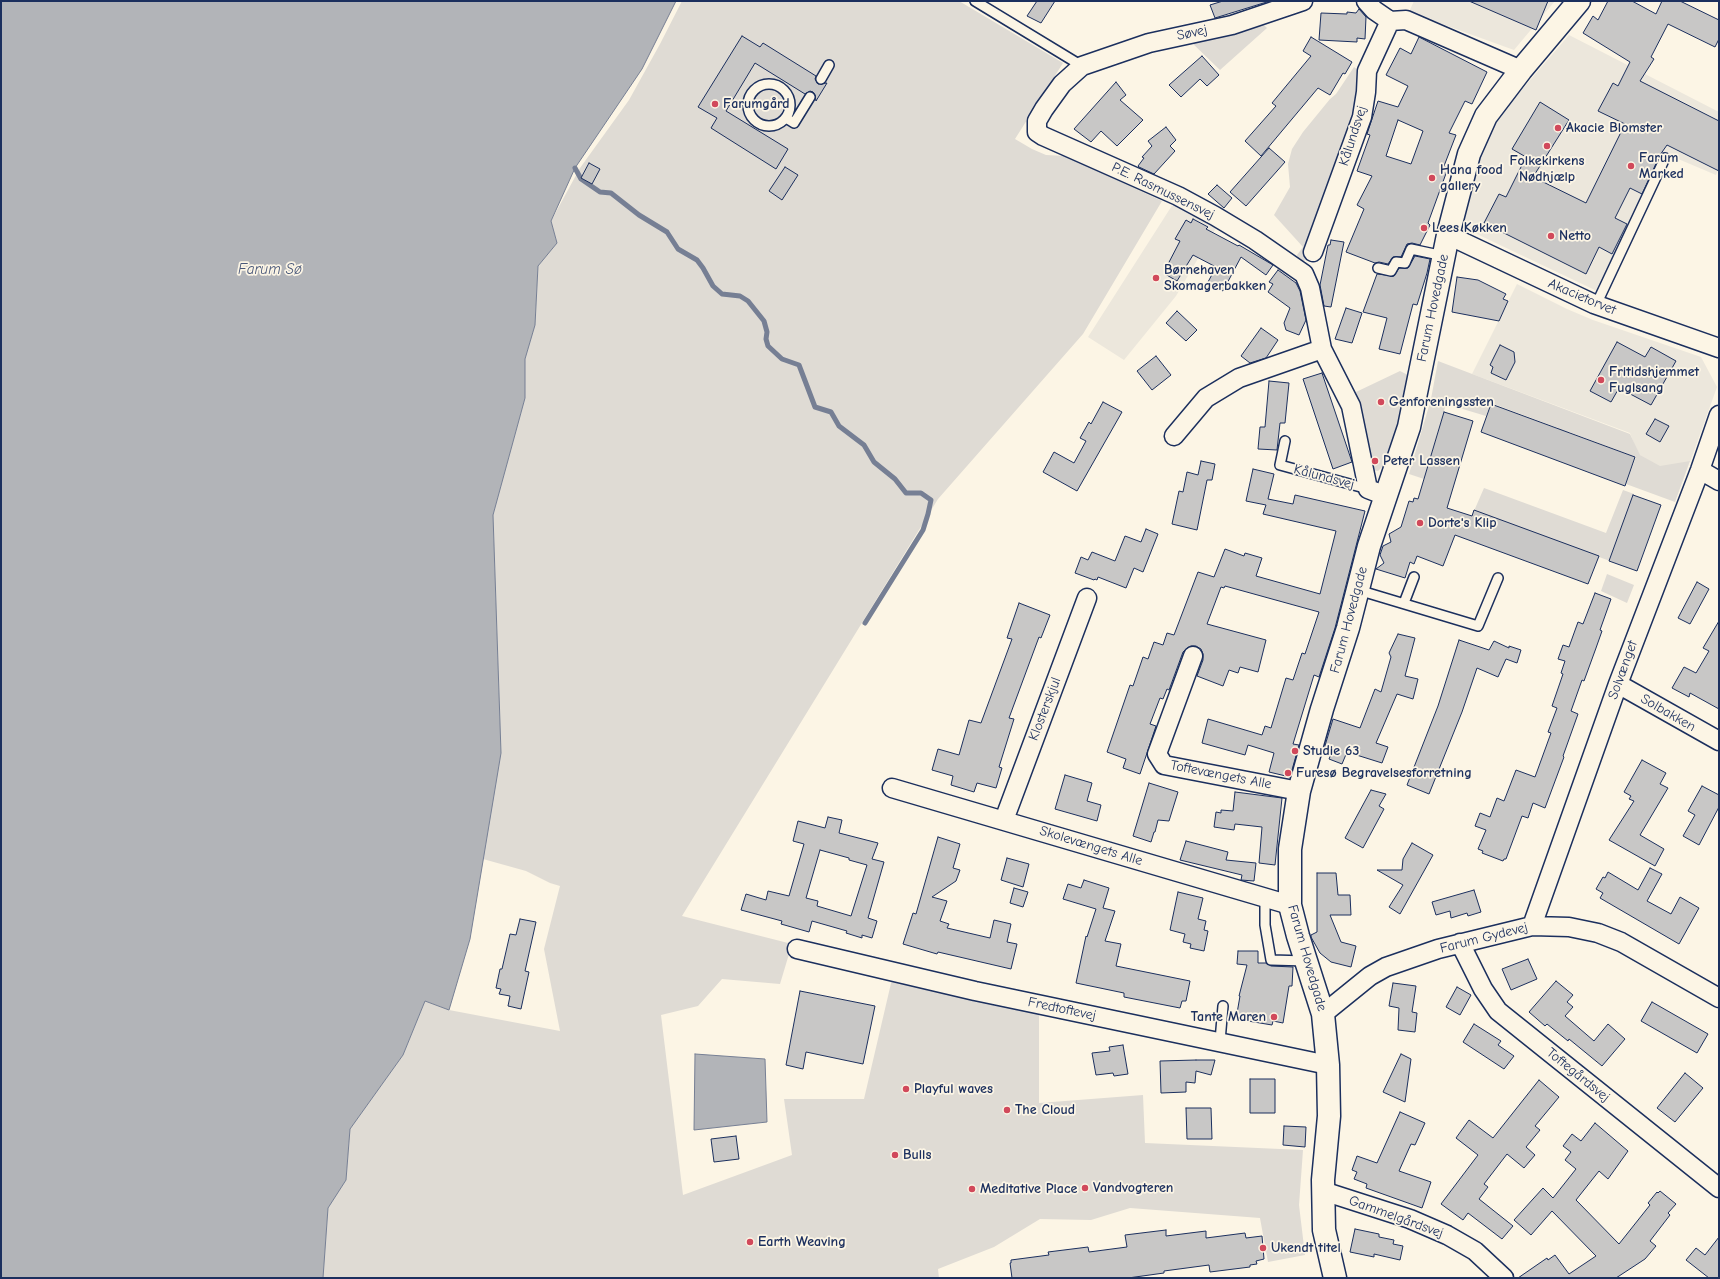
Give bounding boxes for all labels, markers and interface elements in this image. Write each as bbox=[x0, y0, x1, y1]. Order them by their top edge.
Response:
street label: Søvej bbox=[1175, 22, 1209, 44]
place label: Farumgård bbox=[723, 96, 790, 112]
marker: Farumgård bbox=[710, 99, 720, 109]
street label: Kålundsvej bbox=[1335, 104, 1371, 168]
place label: Akacie Blomster bbox=[1566, 120, 1662, 136]
marker: Akacie Blomster bbox=[1553, 123, 1563, 133]
marker: Folkekirkens Nødhjælp bbox=[1542, 141, 1552, 151]
place label: Farum Marked bbox=[1639, 150, 1684, 182]
place label: Folkekirkens Nødhjælp bbox=[1509, 153, 1585, 186]
street label: P.E. Rasmussensvej bbox=[1109, 159, 1217, 223]
marker: Farum Marked bbox=[1626, 161, 1636, 171]
place label: Hana food gallery bbox=[1440, 162, 1503, 194]
marker: Hana food gallery bbox=[1427, 173, 1437, 183]
place label: Lees Køkken bbox=[1432, 220, 1507, 236]
marker: Lees Køkken bbox=[1419, 223, 1429, 233]
place label: Netto bbox=[1559, 228, 1591, 244]
marker: Netto bbox=[1546, 231, 1556, 241]
street label: Farum Hovedgade bbox=[1413, 252, 1453, 364]
water label: Farum Sø bbox=[238, 261, 302, 279]
place label: Børnehaven Skomagerbakken bbox=[1164, 262, 1266, 294]
marker: Børnehaven Skomagerbakken bbox=[1151, 273, 1161, 283]
street label: Akacietorvet bbox=[1546, 275, 1618, 319]
place label: Fritidshjemmet Fuglsang bbox=[1609, 364, 1699, 396]
marker: Fritidshjemmet Fuglsang bbox=[1596, 375, 1606, 385]
place label: Genforeningssten bbox=[1389, 394, 1494, 410]
marker: Genforeningssten bbox=[1376, 397, 1386, 407]
place label: Peter Lassen bbox=[1383, 453, 1460, 469]
marker: Peter Lassen bbox=[1370, 456, 1380, 466]
street label: Kålundsvej bbox=[1292, 461, 1356, 493]
place label: Dorte's Klip bbox=[1428, 515, 1496, 531]
marker: Dorte's Klip bbox=[1415, 518, 1425, 528]
street label: Farum Hovedgade bbox=[1327, 565, 1371, 675]
street label: Solvænget bbox=[1605, 638, 1641, 702]
street label: Klosterskjul bbox=[1025, 675, 1065, 743]
street label: Solbakken bbox=[1637, 690, 1699, 736]
place label: Studie 63 bbox=[1303, 743, 1359, 759]
marker: Studie 63 bbox=[1290, 746, 1300, 756]
street label: Toftevængets Alle bbox=[1169, 757, 1273, 793]
place label: Furesø Begravelsesforretning bbox=[1296, 765, 1472, 781]
marker: Furesø Begravelsesforretning bbox=[1283, 768, 1293, 778]
street label: Skolevængets Alle bbox=[1038, 822, 1144, 870]
street label: Farum Hovedgade bbox=[1284, 903, 1330, 1013]
street label: Farum Gydevej bbox=[1438, 919, 1530, 957]
street label: Fredtoftevej bbox=[1026, 994, 1098, 1024]
place label: Tante Maren bbox=[1191, 1009, 1266, 1025]
marker: Tante Maren bbox=[1269, 1012, 1279, 1022]
street label: Toftegårdsvej bbox=[1543, 1044, 1613, 1106]
place label: Playful waves bbox=[914, 1081, 993, 1097]
marker: Playful waves bbox=[901, 1084, 911, 1094]
place label: The Cloud bbox=[1015, 1102, 1075, 1118]
marker: The Cloud bbox=[1002, 1105, 1012, 1115]
place label: Bulls bbox=[903, 1147, 931, 1163]
marker: Bulls bbox=[890, 1150, 900, 1160]
place label: Vandvogteren bbox=[1093, 1180, 1173, 1196]
place label: Meditative Place bbox=[980, 1181, 1077, 1197]
marker: Vandvogteren bbox=[1080, 1183, 1090, 1193]
marker: Meditative Place bbox=[967, 1184, 977, 1194]
street label: Gammelgårdsvej bbox=[1346, 1192, 1446, 1242]
place label: Earth Weaving bbox=[758, 1234, 846, 1250]
marker: Earth Weaving bbox=[745, 1237, 755, 1247]
place label: Ukendt titel bbox=[1271, 1240, 1341, 1256]
marker: Ukendt titel bbox=[1258, 1243, 1268, 1253]

